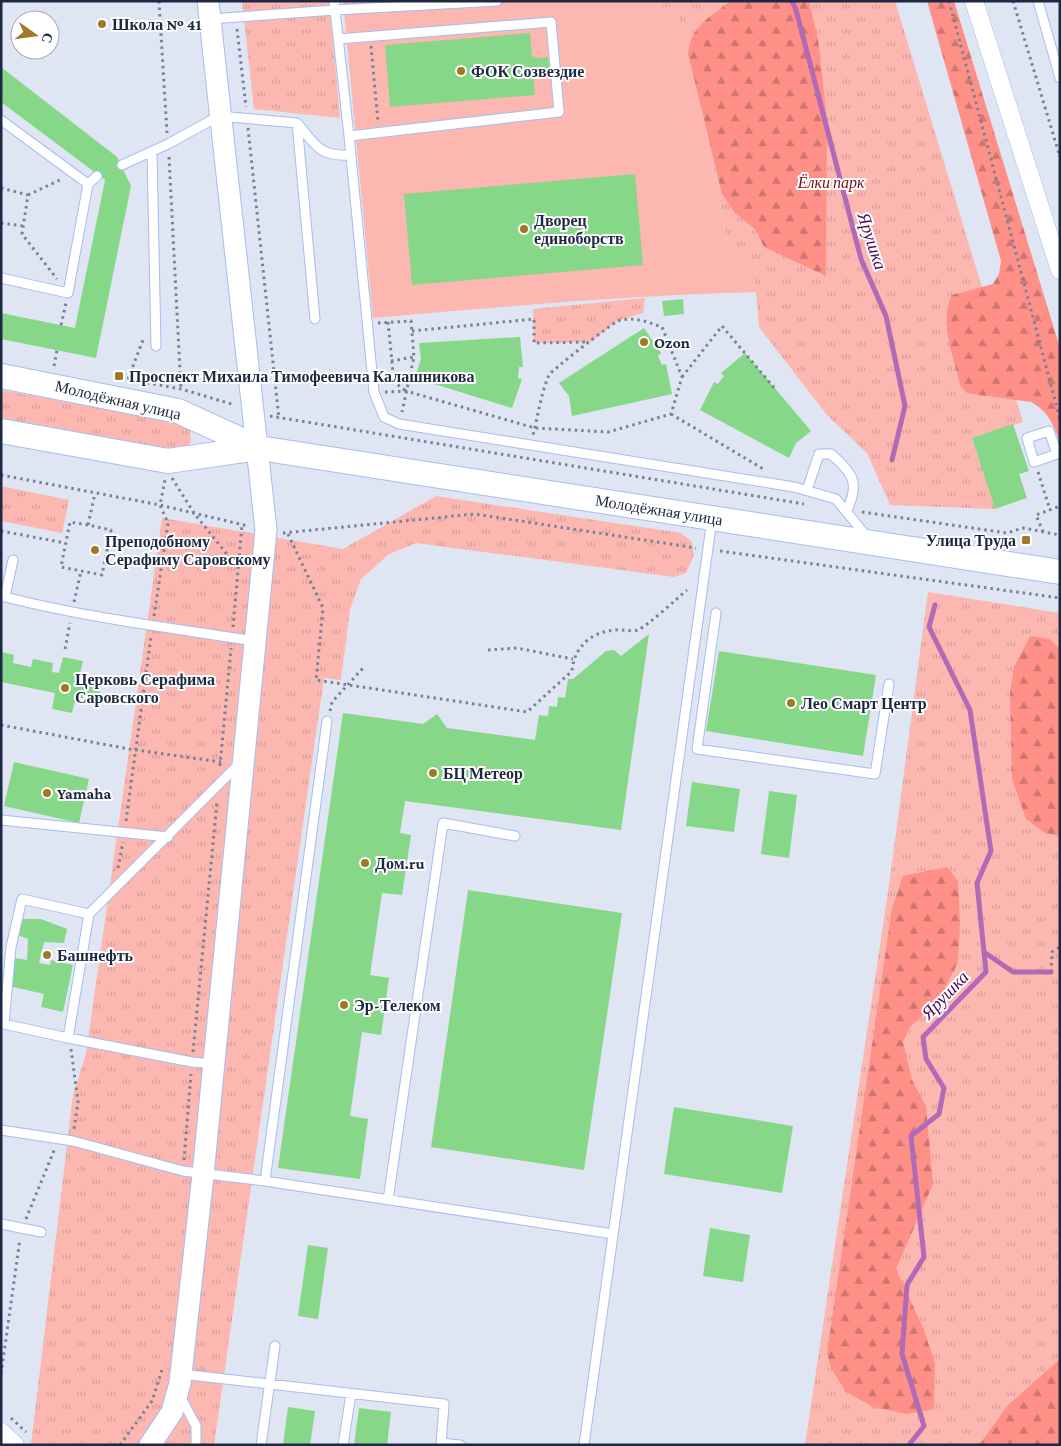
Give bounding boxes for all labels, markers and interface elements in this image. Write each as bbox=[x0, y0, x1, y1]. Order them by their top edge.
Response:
north arrow bbox=[10, 10, 60, 60]
place label: Школа № 41 bbox=[112, 16, 201, 33]
marker: Школа № 41 bbox=[96, 18, 108, 30]
text: С bbox=[39, 31, 57, 45]
place label: ФОК Созвездие bbox=[471, 63, 584, 80]
marker: ФОК Созвездие bbox=[455, 65, 467, 77]
park label: Ёлки парк bbox=[797, 174, 865, 192]
water label: Ярушка bbox=[853, 209, 891, 272]
place label: Дворец единоборств bbox=[534, 212, 624, 248]
marker: Дворец единоборств bbox=[518, 223, 530, 235]
place label: Ozon bbox=[654, 334, 690, 351]
marker: Ozon bbox=[638, 336, 650, 348]
place label: Проспект Михаила Тимофеевича Калашникова bbox=[129, 368, 474, 386]
marker: Проспект Михаила Тимофеевича Калашникова bbox=[113, 370, 125, 382]
street label: Молодёжная улица bbox=[53, 377, 183, 424]
street label: Молодёжная улица bbox=[594, 492, 724, 529]
place label: Улица Труда bbox=[926, 532, 1016, 550]
place label: Преподобному Серафиму Саровскому bbox=[105, 533, 271, 569]
marker: Улица Труда bbox=[1020, 534, 1032, 546]
marker: Преподобному Серафиму Саровскому bbox=[89, 544, 101, 556]
place label: Церковь Серафима Саровского bbox=[75, 671, 215, 707]
marker: Церковь Серафима Саровского bbox=[59, 682, 71, 694]
place label: Лео Смарт Центр bbox=[801, 695, 927, 713]
marker: Лео Смарт Центр bbox=[785, 697, 797, 709]
place label: БЦ Метеор bbox=[443, 765, 523, 783]
marker: БЦ Метеор bbox=[427, 767, 439, 779]
place label: Yamaha bbox=[57, 785, 111, 802]
marker: Yamaha bbox=[41, 787, 53, 799]
place label: Дом.ru bbox=[375, 855, 425, 873]
marker: Дом.ru bbox=[359, 857, 371, 869]
place label: Башнефть bbox=[57, 947, 134, 965]
marker: Башнефть bbox=[41, 949, 53, 961]
water label: Ярушка bbox=[917, 967, 973, 1024]
place label: Эр-Телеком bbox=[354, 997, 441, 1015]
marker: Эр-Телеком bbox=[338, 999, 350, 1011]

